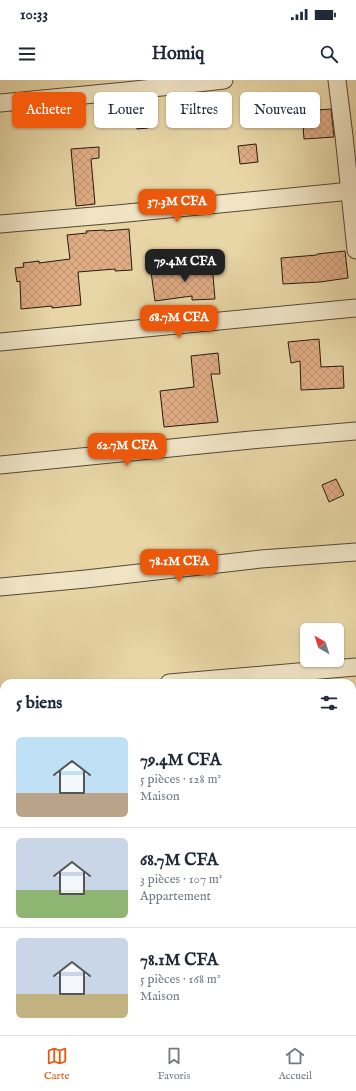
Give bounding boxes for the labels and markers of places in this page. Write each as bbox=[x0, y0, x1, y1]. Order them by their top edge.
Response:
pin: 37.3M CFA bbox=[131, 189, 223, 223]
pin: 79.4M CFA bbox=[139, 249, 231, 283]
pin: 68.7M CFA bbox=[133, 305, 225, 339]
pin: 62.7M CFA bbox=[81, 433, 173, 467]
pin: 78.1M CFA bbox=[133, 549, 225, 583]

